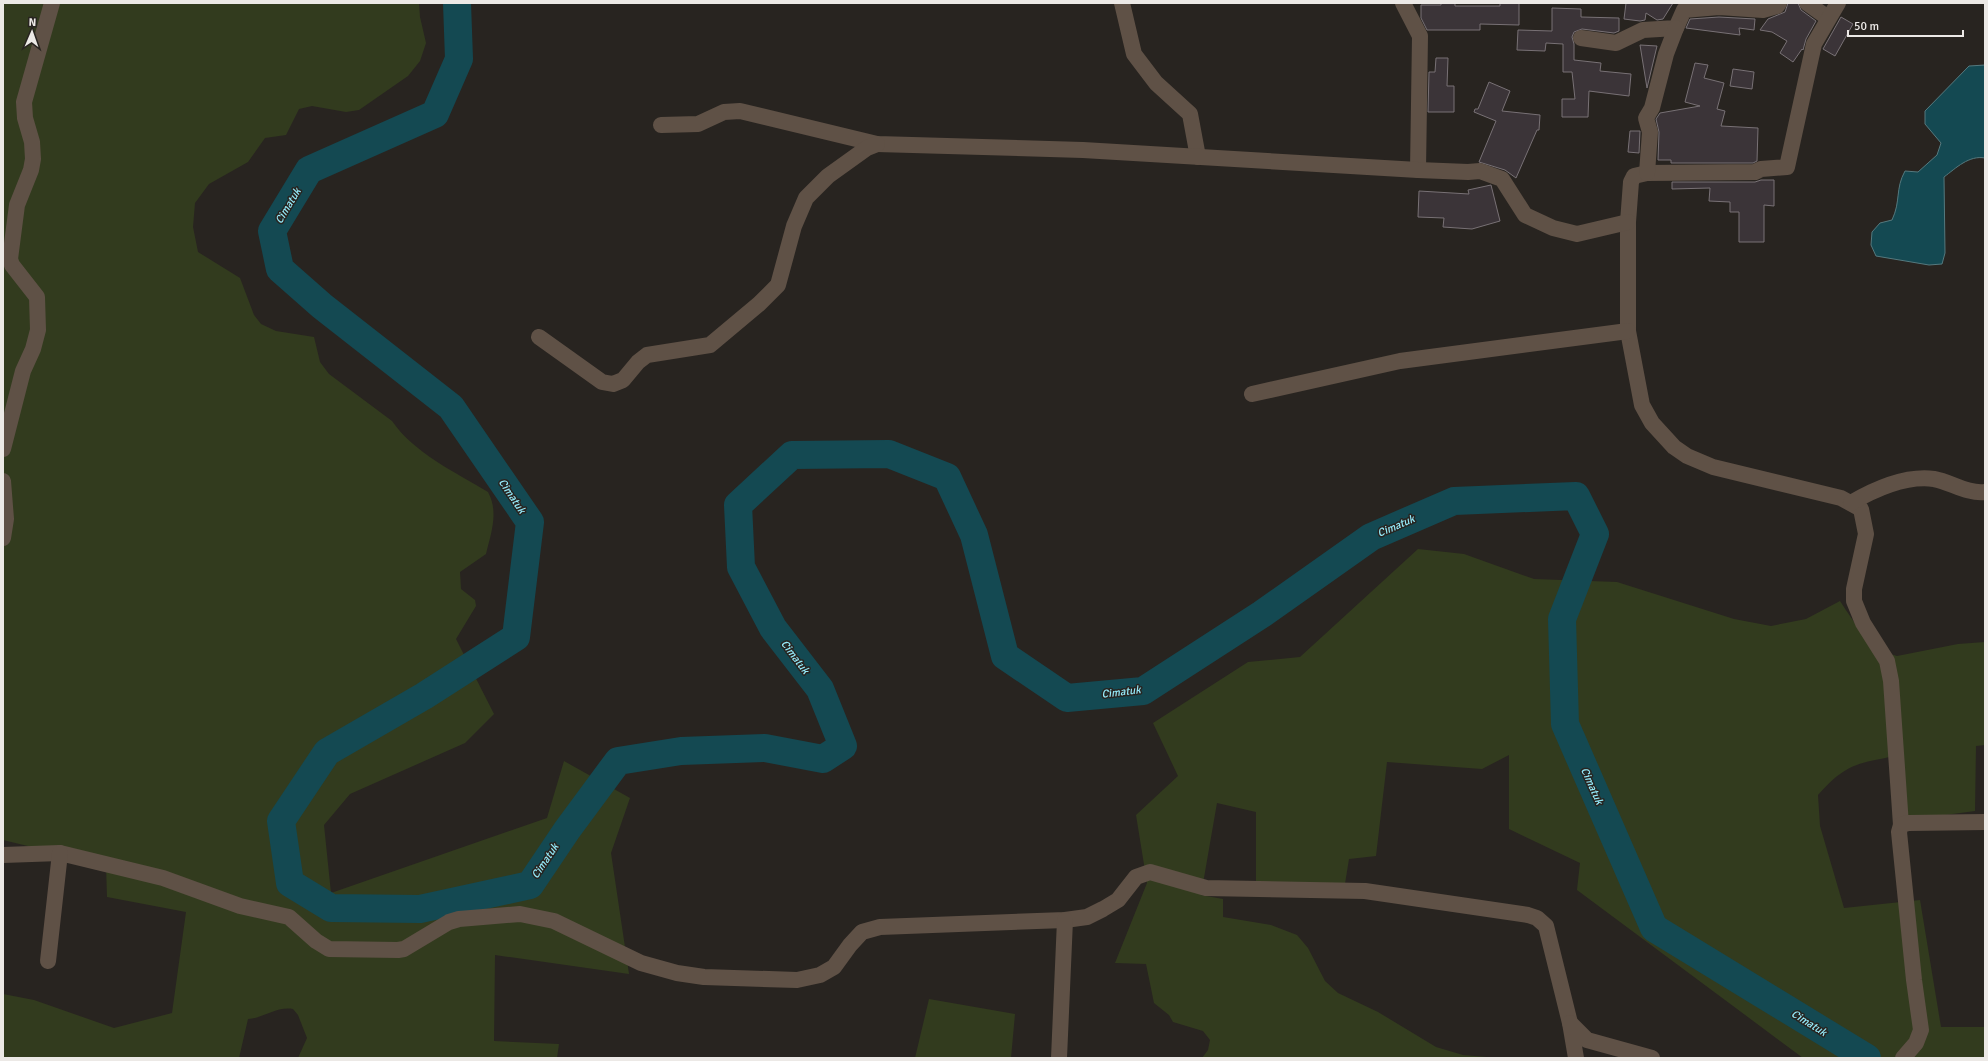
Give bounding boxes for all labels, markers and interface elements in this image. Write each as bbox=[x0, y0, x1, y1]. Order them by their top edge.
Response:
north arrow bbox=[12, 12, 52, 52]
scale bar bbox=[1848, 12, 1963, 38]
text: N bbox=[28, 16, 36, 29]
text: 50 m bbox=[1854, 19, 1879, 34]
water label: Cimatuk bbox=[272, 185, 304, 226]
water label: Cimatuk bbox=[496, 476, 529, 517]
water label: Cimatuk bbox=[1375, 512, 1418, 540]
water label: Cimatuk bbox=[778, 637, 813, 678]
water label: Cimatuk bbox=[1101, 683, 1143, 701]
water label: Cimatuk bbox=[1578, 765, 1607, 808]
water label: Cimatuk bbox=[529, 840, 562, 881]
water label: Cimatuk bbox=[1789, 1007, 1830, 1040]

